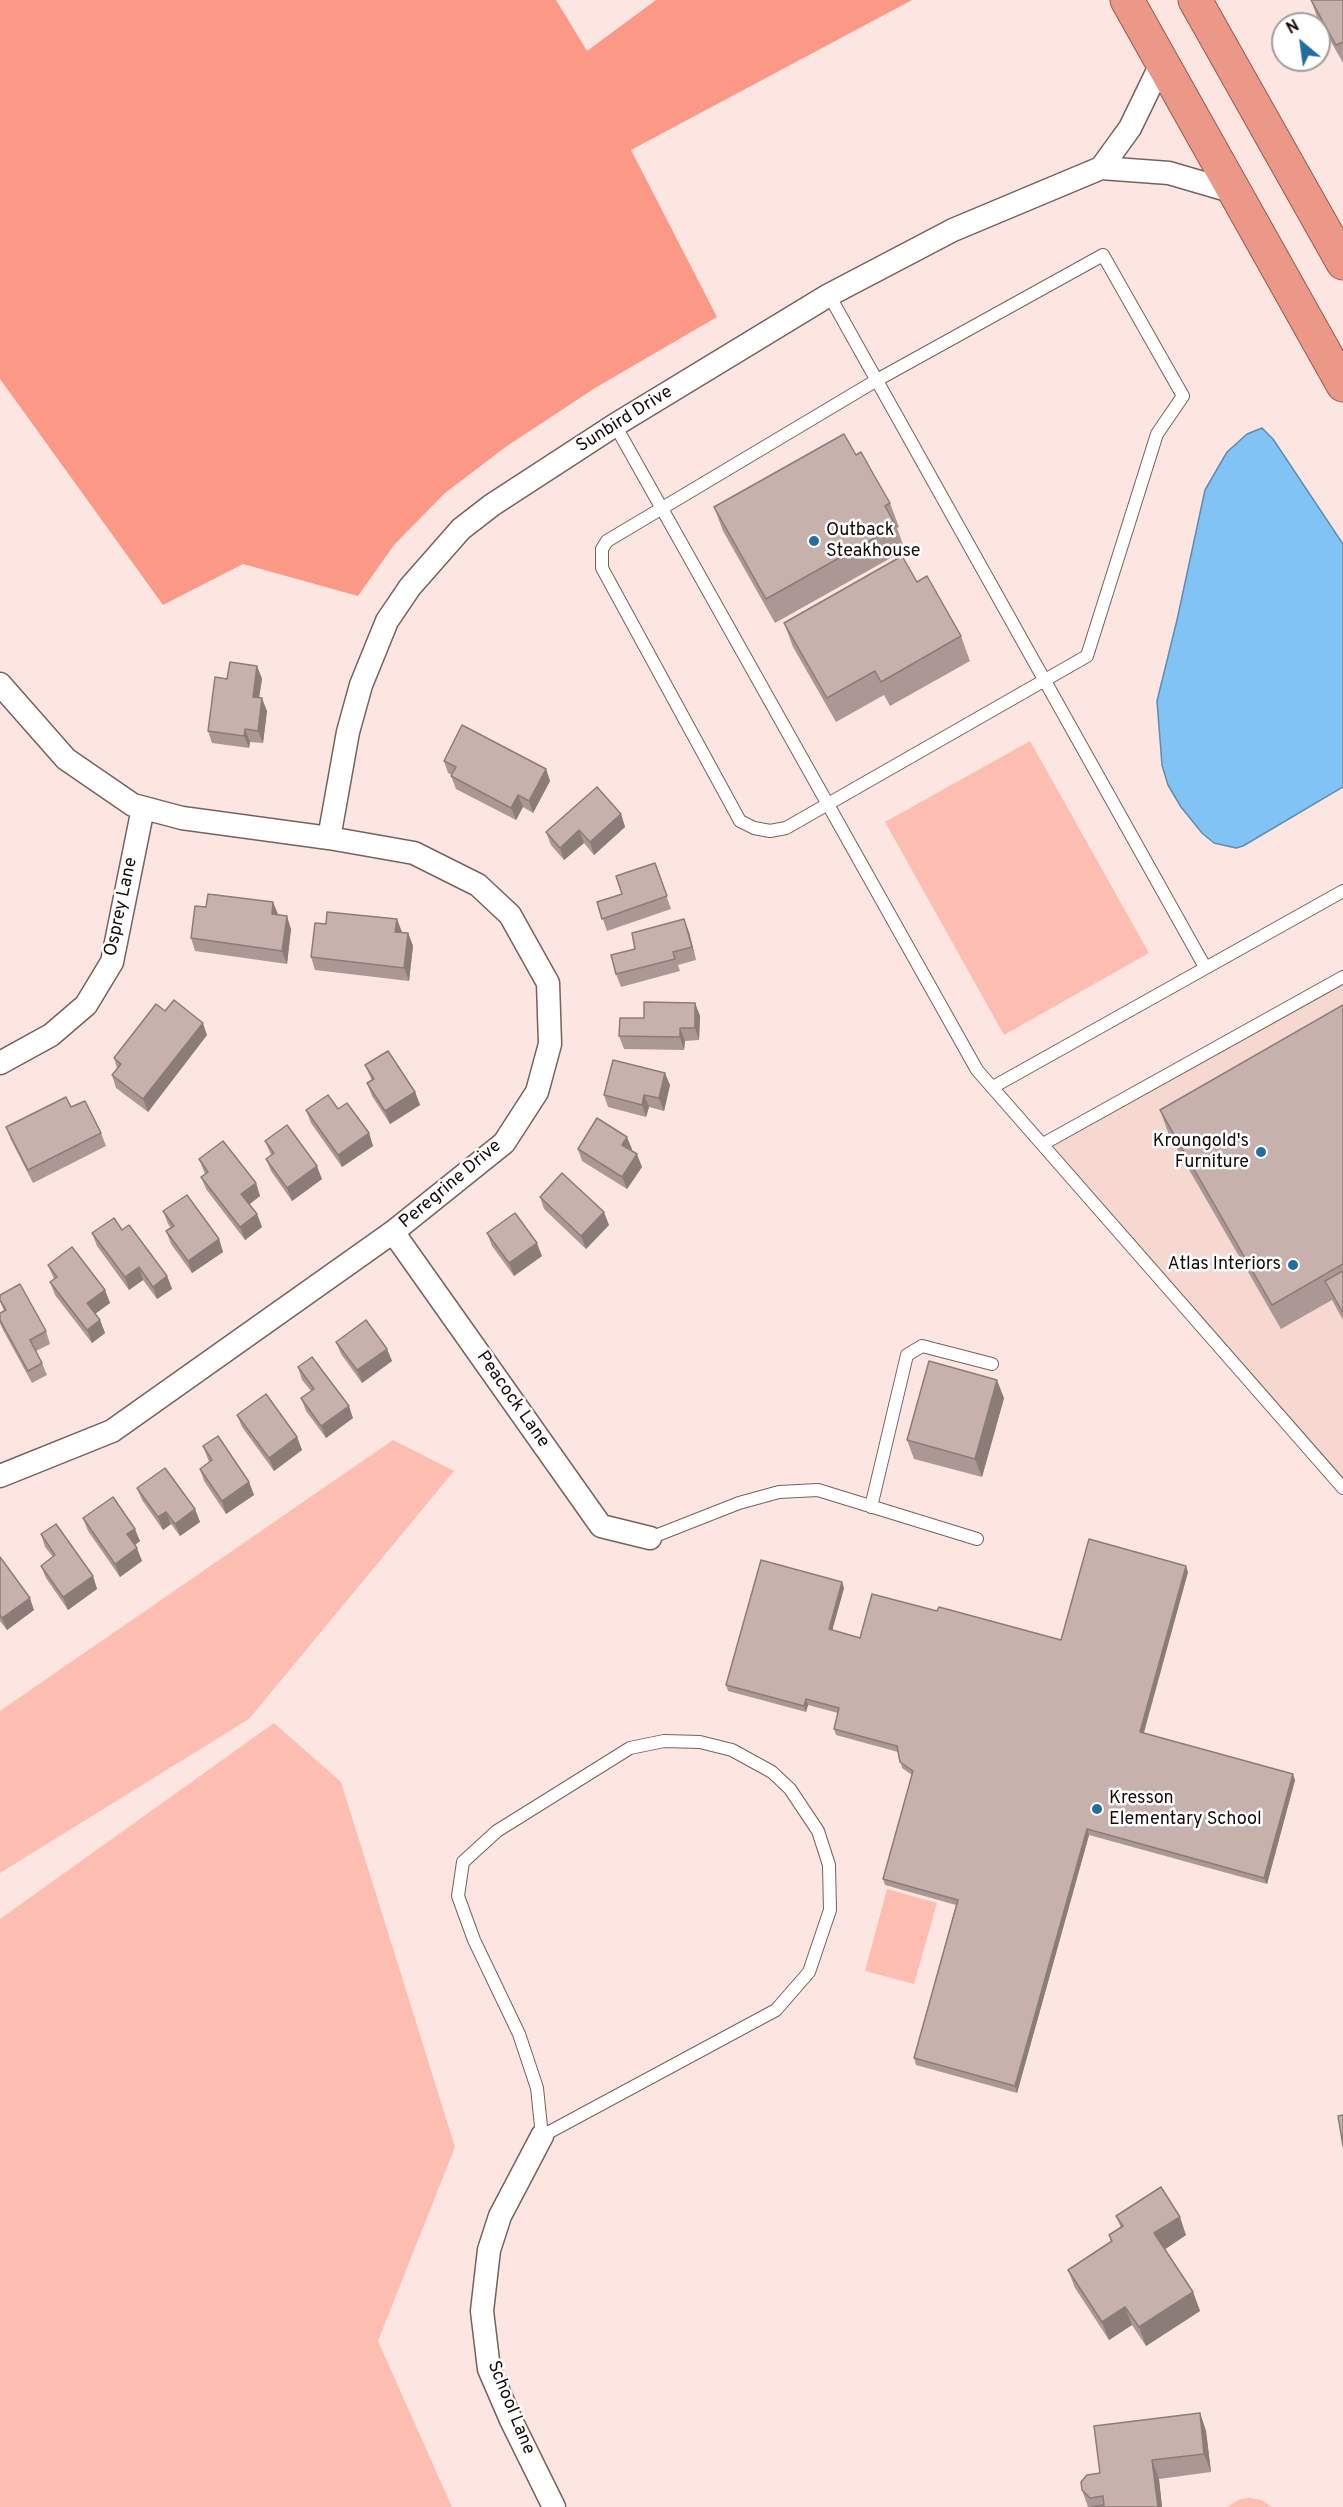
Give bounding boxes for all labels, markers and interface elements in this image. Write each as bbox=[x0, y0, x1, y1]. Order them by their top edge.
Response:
north arrow bbox=[1271, 12, 1331, 72]
text: N bbox=[1283, 16, 1303, 40]
street label: Sunbird Drive bbox=[573, 382, 677, 458]
place label: Outback Steakhouse bbox=[826, 520, 920, 562]
marker: Outback Steakhouse bbox=[807, 534, 821, 548]
street label: Osprey Lane bbox=[101, 856, 143, 958]
place label: Kroungold's Furniture bbox=[1153, 1131, 1249, 1174]
street label: Peregrine Drive bbox=[396, 1136, 506, 1234]
marker: Kroungold's Furniture bbox=[1254, 1145, 1268, 1159]
place label: Atlas Interiors bbox=[1168, 1254, 1281, 1276]
marker: Atlas Interiors bbox=[1286, 1258, 1300, 1272]
street label: Peacock Lane bbox=[471, 1348, 553, 1452]
place label: Kresson Elementary School bbox=[1109, 1788, 1262, 1830]
marker: Kresson Elementary School bbox=[1090, 1802, 1104, 1816]
street label: School Lane bbox=[481, 2358, 539, 2458]

